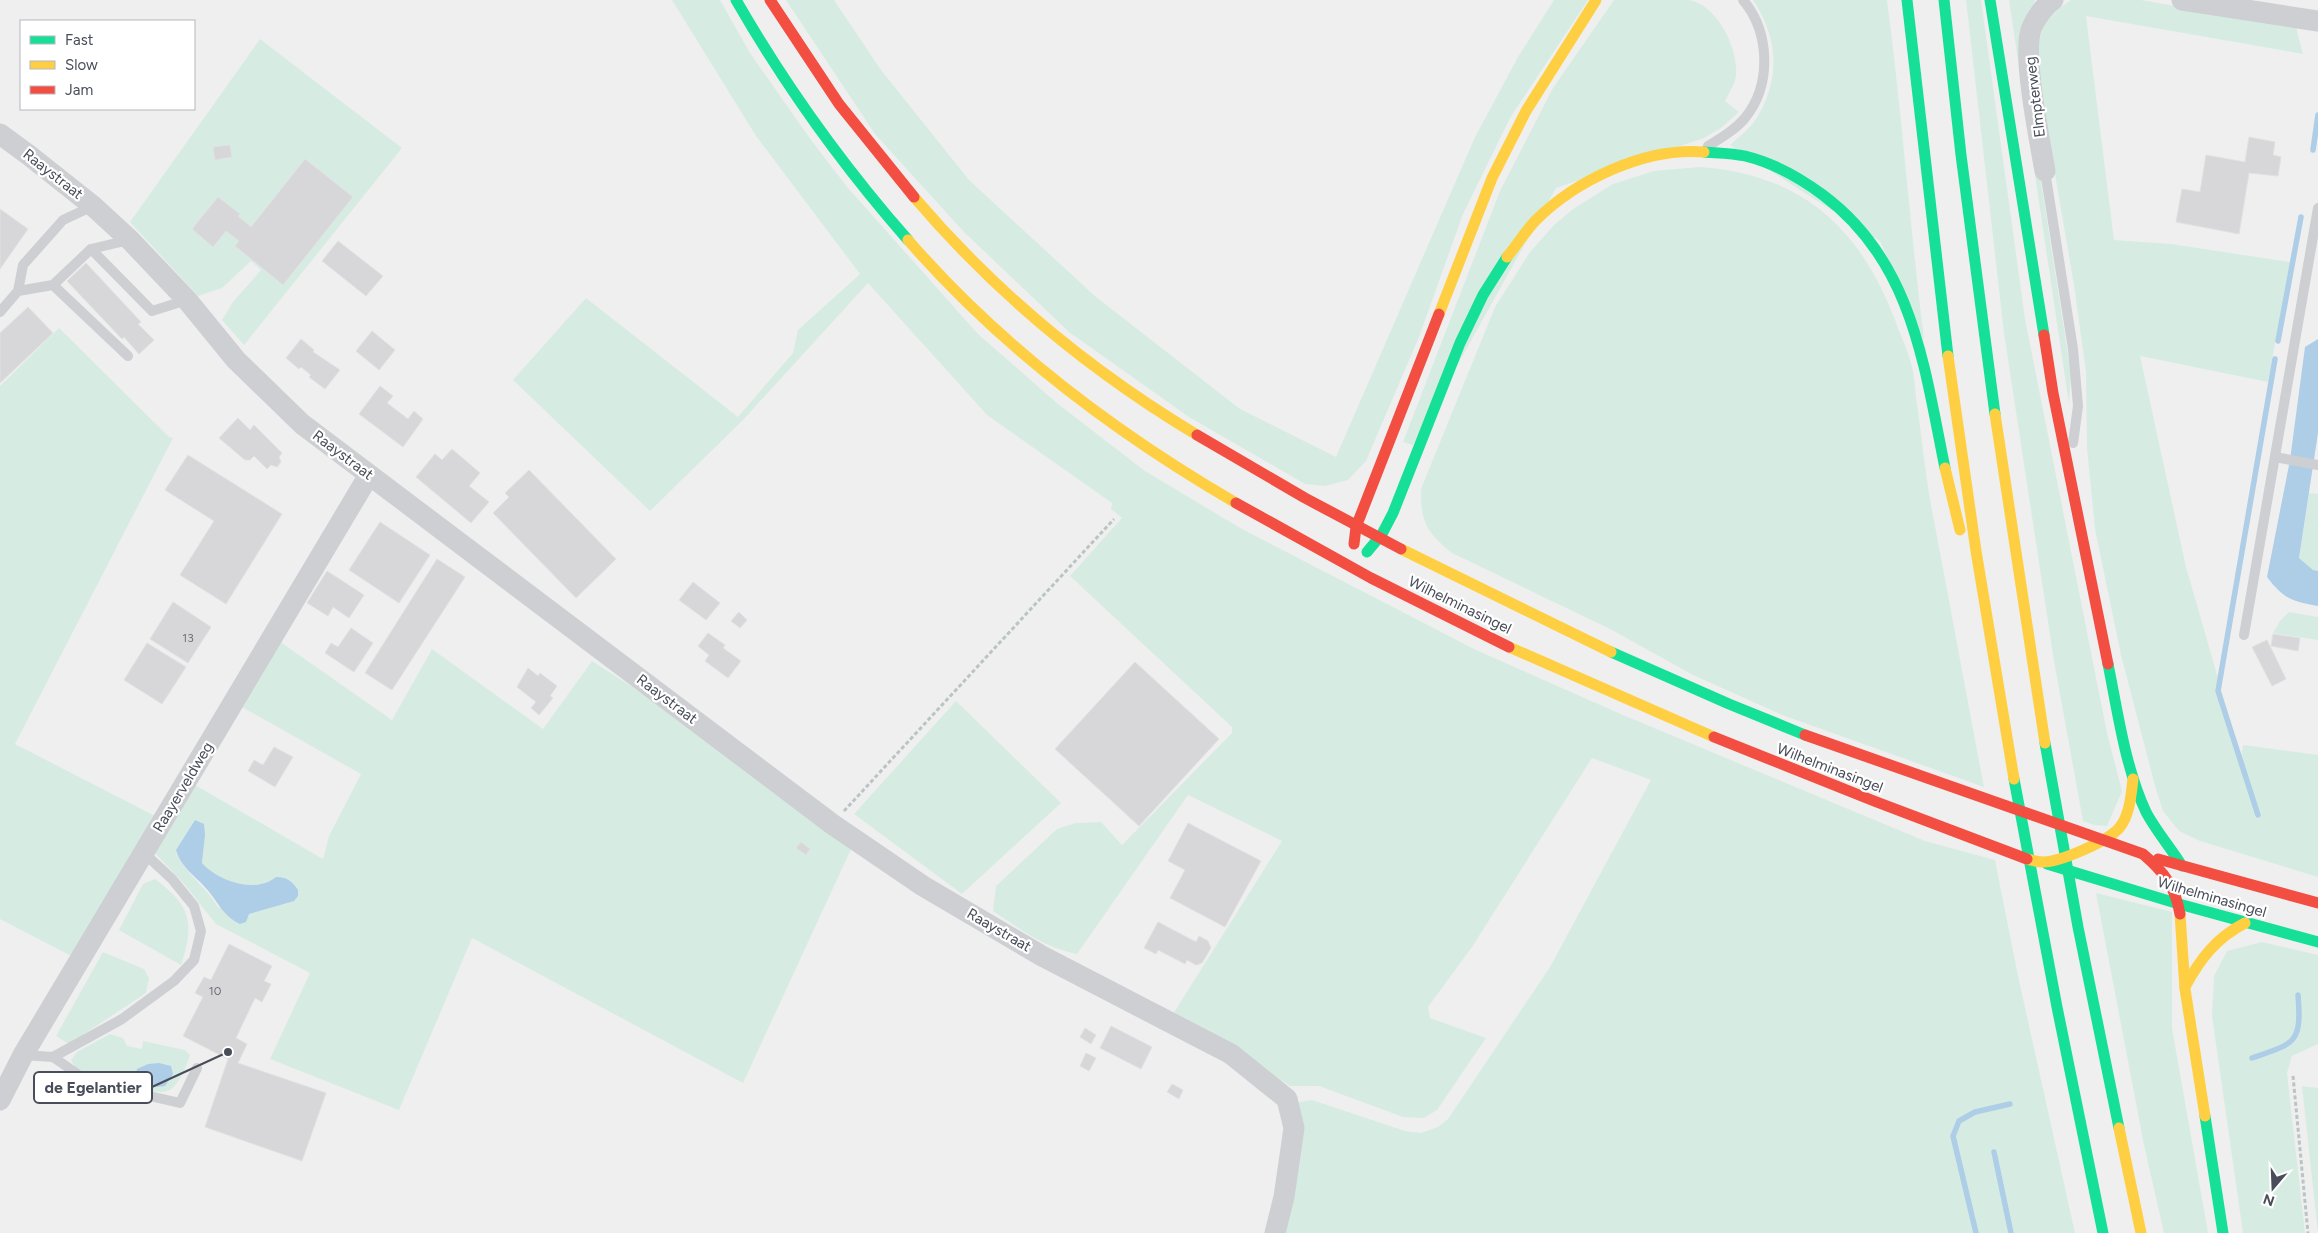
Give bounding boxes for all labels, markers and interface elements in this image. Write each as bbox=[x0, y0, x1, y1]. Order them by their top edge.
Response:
legend bbox=[20, 20, 195, 110]
text: Fast bbox=[65, 31, 94, 49]
text: Slow bbox=[65, 56, 98, 74]
street label: Elmpterweg bbox=[2021, 56, 2049, 138]
text: Jam bbox=[65, 81, 93, 99]
street label: Raaystraat bbox=[19, 145, 87, 203]
street label: Raaystraat bbox=[309, 426, 377, 484]
street label: Wilhelminasingel bbox=[1406, 572, 1514, 638]
house number: 13 bbox=[182, 631, 194, 645]
street label: Raaystraat bbox=[633, 670, 701, 728]
street label: Raayerveldweg bbox=[149, 739, 217, 835]
street label: Wilhelminasingel bbox=[1774, 739, 1886, 797]
street label: Wilhelminasingel bbox=[2155, 873, 2269, 921]
street label: Raaystraat bbox=[964, 904, 1035, 956]
house number: 10 bbox=[209, 984, 222, 998]
callout: de Egelantier bbox=[34, 1072, 152, 1103]
text: de Egelantier bbox=[44, 1078, 142, 1097]
north arrow bbox=[2248, 1163, 2298, 1213]
text: N bbox=[2261, 1190, 2277, 1210]

